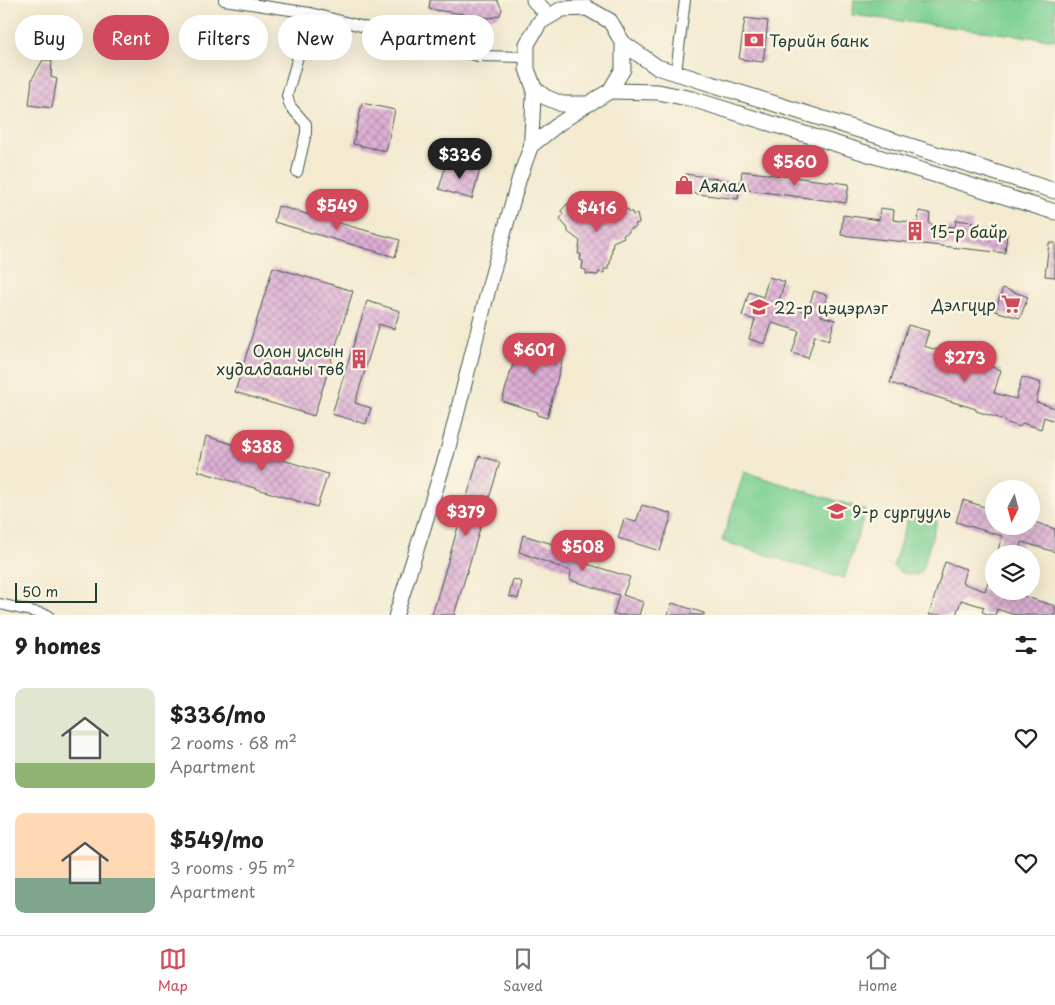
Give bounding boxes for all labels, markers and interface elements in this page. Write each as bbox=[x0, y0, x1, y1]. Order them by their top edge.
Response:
chip: Buy bbox=[15, 15, 83, 60]
chip: Rent bbox=[93, 15, 169, 60]
chip: Filters bbox=[179, 15, 268, 60]
chip: New bbox=[278, 15, 352, 60]
chip: Apartment bbox=[362, 15, 494, 60]
place label: Төрийн банк bbox=[769, 28, 869, 52]
bank icon: Төрийн банк bbox=[743, 29, 765, 51]
pin: $336 bbox=[430, 138, 490, 180]
text: $336 bbox=[439, 142, 481, 166]
pin: $560 bbox=[765, 144, 825, 187]
text: $560 bbox=[773, 149, 817, 173]
place label: Аялал bbox=[699, 173, 747, 197]
shop icon: Аялал bbox=[673, 174, 695, 196]
pin: $549 bbox=[307, 188, 367, 231]
pin: $416 bbox=[567, 190, 627, 233]
text: $549 bbox=[316, 193, 358, 217]
text: $416 bbox=[577, 195, 617, 219]
place label: 15-р байр bbox=[930, 219, 1008, 243]
building icon: 15-р байр bbox=[904, 220, 926, 242]
place label: Дэлгүүр bbox=[931, 292, 996, 316]
supermarket icon: Дэлгүүр bbox=[1000, 293, 1022, 315]
place label: 22-р цэцэрлэг bbox=[774, 295, 889, 319]
school or university icon: 22-р цэцэрлэг bbox=[748, 296, 770, 318]
pin: $601 bbox=[504, 332, 564, 375]
text: $601 bbox=[513, 337, 555, 361]
place label: Олон улсын худалдааны төв bbox=[216, 338, 344, 380]
pin: $273 bbox=[935, 340, 995, 383]
text: $273 bbox=[945, 345, 985, 369]
building icon: Олон улсын худалдааны төв bbox=[348, 348, 370, 370]
pin: $388 bbox=[232, 430, 292, 472]
text: $388 bbox=[242, 434, 282, 458]
north arrow bbox=[985, 480, 1040, 535]
map controls bbox=[985, 480, 1040, 600]
pin: $379 bbox=[436, 494, 496, 537]
text: $379 bbox=[447, 499, 485, 523]
place label: 9-р сургууль bbox=[852, 499, 951, 523]
school or university icon: 9-р сургууль bbox=[826, 500, 848, 522]
pin: $508 bbox=[553, 530, 613, 572]
text: $508 bbox=[562, 534, 604, 558]
button: layers bbox=[985, 545, 1040, 600]
scale bar bbox=[15, 580, 98, 603]
text: 50 m bbox=[22, 581, 58, 602]
text: 9 homes bbox=[15, 629, 101, 661]
icon: filters bbox=[1012, 631, 1040, 659]
text: $336/mo bbox=[170, 698, 266, 730]
icon: home bbox=[55, 708, 115, 768]
icon: heart bbox=[1012, 724, 1040, 752]
text: 2 rooms · 68 m² bbox=[170, 730, 297, 754]
text: Apartment bbox=[170, 754, 255, 778]
text: $549/mo bbox=[170, 823, 264, 855]
icon: home bbox=[55, 833, 115, 893]
icon: heart bbox=[1012, 849, 1040, 877]
text: 3 rooms · 95 m² bbox=[170, 855, 295, 879]
text: Apartment bbox=[170, 879, 255, 903]
tab: Map bbox=[158, 945, 188, 996]
tab: Saved bbox=[503, 945, 543, 996]
tab: Home bbox=[858, 945, 897, 996]

